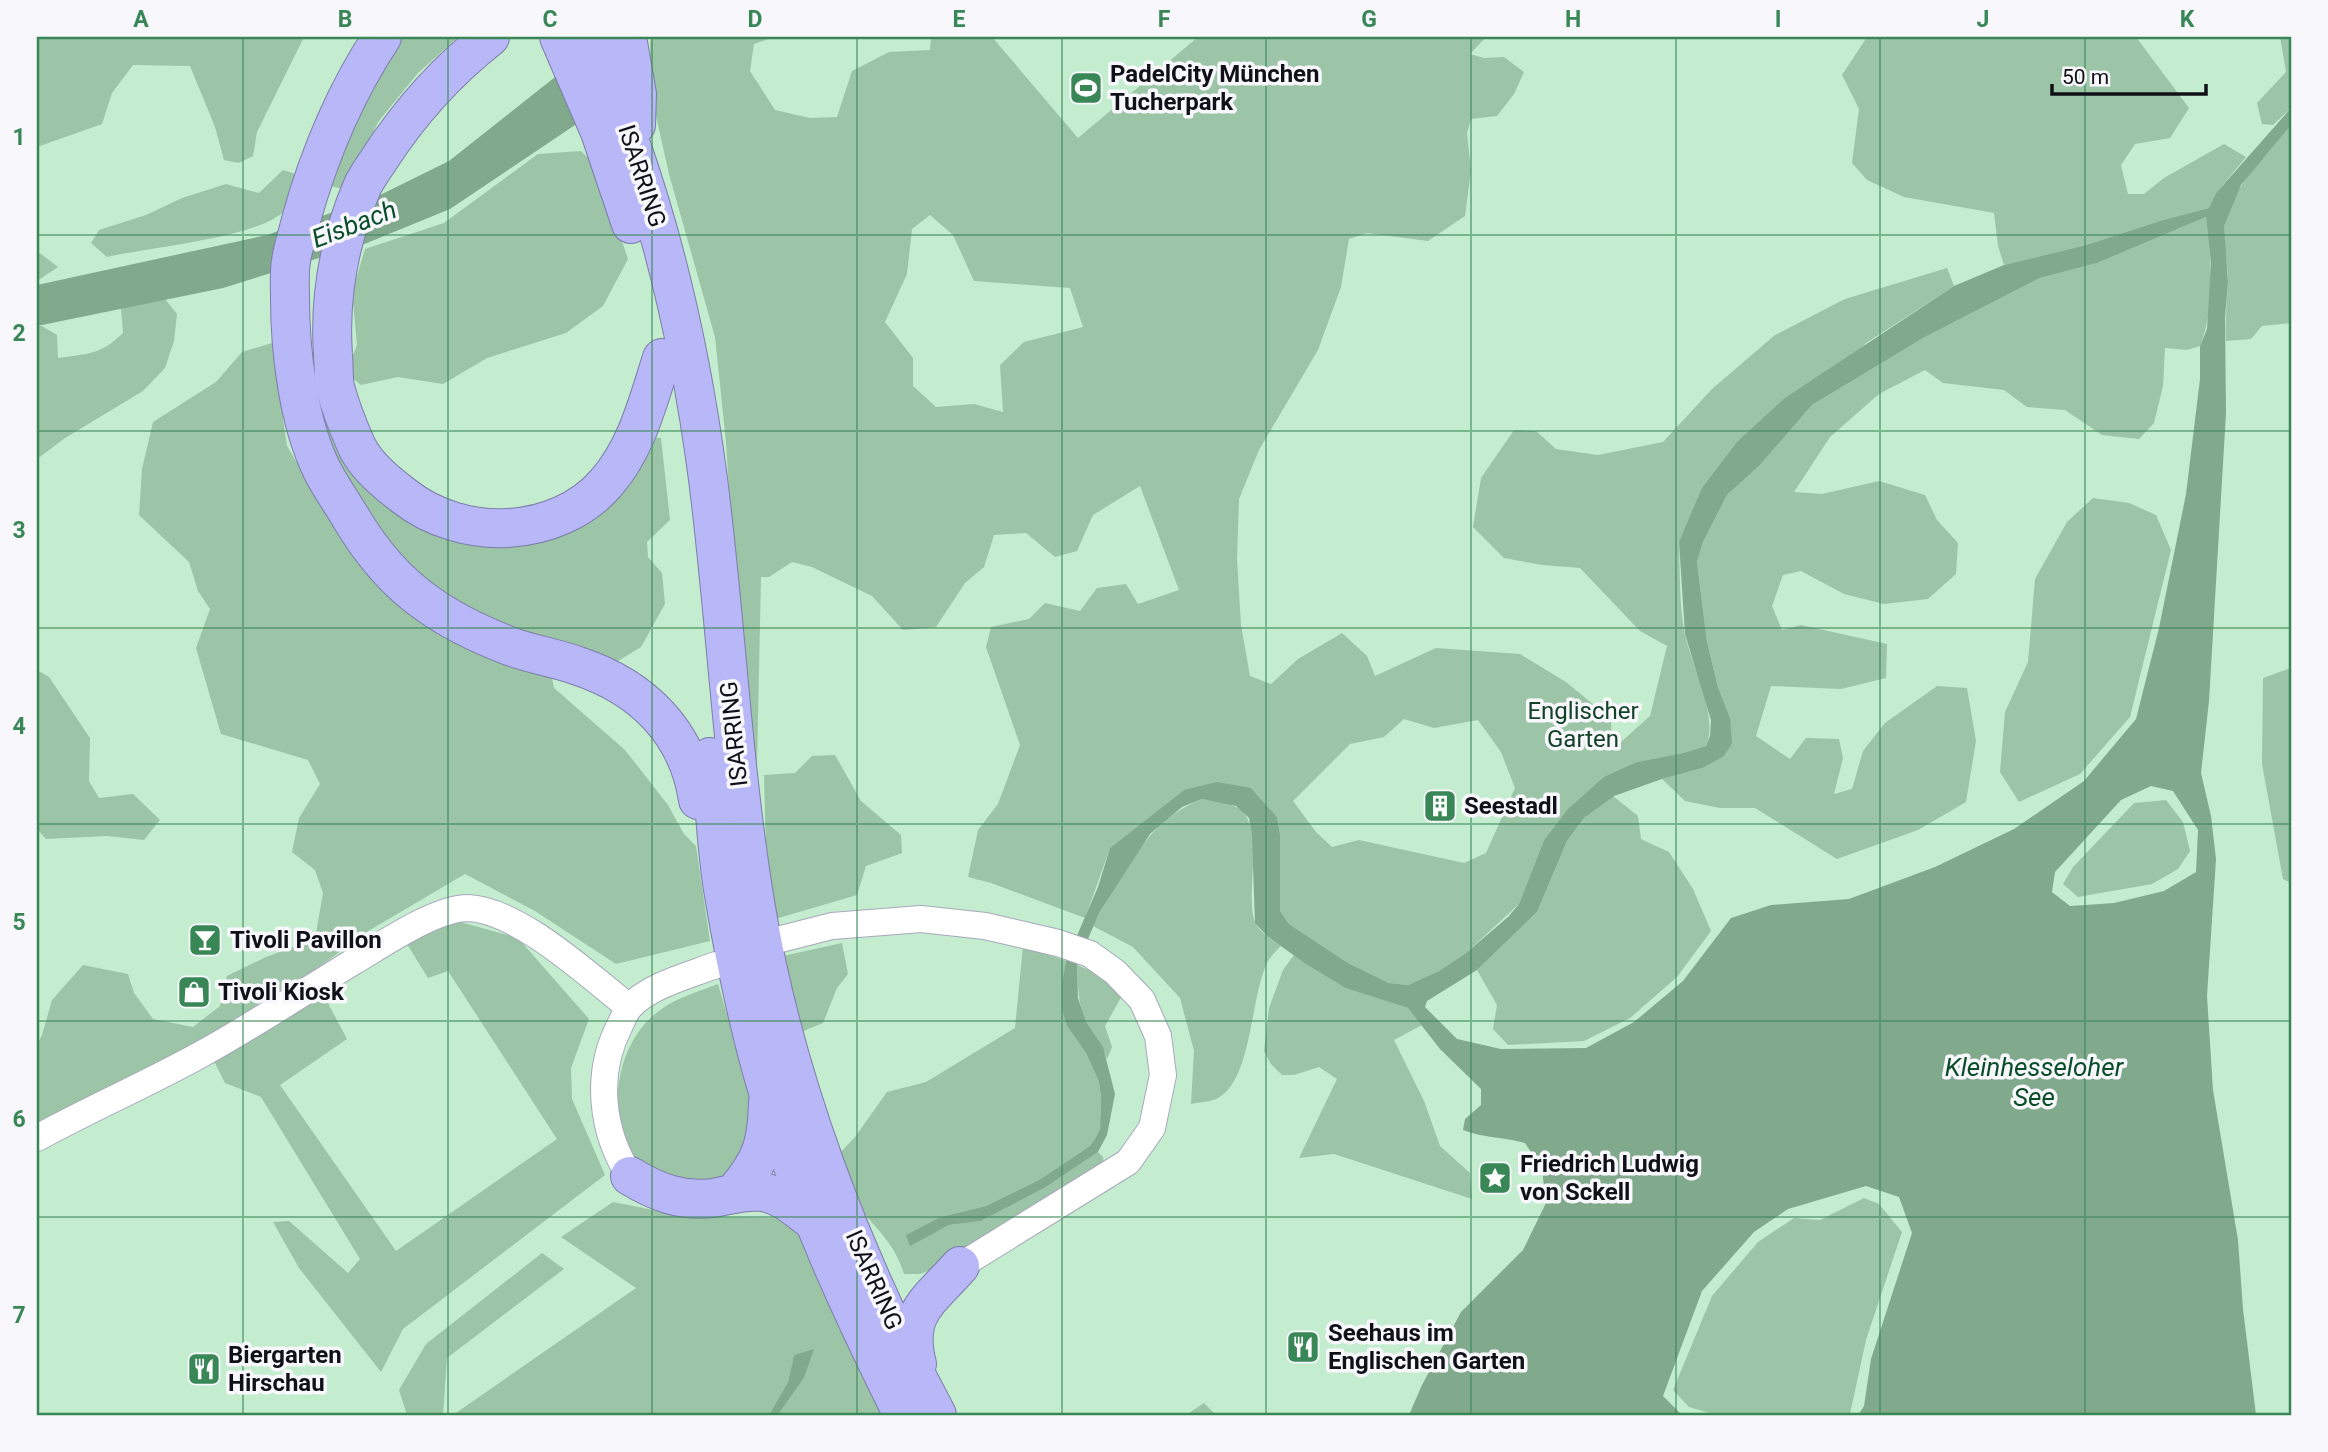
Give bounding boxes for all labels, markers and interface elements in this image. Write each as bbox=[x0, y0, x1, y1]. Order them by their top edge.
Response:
text: A bbox=[133, 6, 149, 33]
text: B bbox=[338, 6, 352, 33]
text: C bbox=[542, 6, 558, 33]
text: D bbox=[748, 6, 762, 33]
text: E bbox=[953, 6, 966, 33]
text: F bbox=[1158, 6, 1171, 33]
text: G bbox=[1361, 6, 1377, 33]
text: H bbox=[1565, 6, 1581, 33]
text: I bbox=[1775, 6, 1781, 33]
text: J bbox=[1977, 6, 1989, 33]
text: K bbox=[2180, 6, 2195, 33]
scale bar bbox=[2052, 52, 2206, 96]
place label: PadelCity München Tucherpark bbox=[1110, 60, 1320, 116]
text: 50 m bbox=[2062, 65, 2109, 89]
sports icon: PadelCity München Tucherpark bbox=[1067, 69, 1105, 107]
street label: ISARRING bbox=[612, 121, 672, 231]
text: 1 bbox=[12, 124, 26, 151]
water label: Eisbach bbox=[307, 194, 401, 254]
text: 2 bbox=[12, 320, 26, 347]
text: 3 bbox=[12, 517, 26, 544]
street label: ISARRING bbox=[715, 680, 753, 788]
park label: Englischer Garten bbox=[1527, 697, 1639, 753]
text: 4 bbox=[12, 713, 26, 740]
building icon: Seestadl bbox=[1421, 787, 1459, 825]
place label: Seestadl bbox=[1464, 792, 1558, 820]
text: 5 bbox=[12, 909, 26, 936]
bar icon: Tivoli Pavillon bbox=[186, 921, 224, 959]
place label: Tivoli Pavillon bbox=[230, 926, 382, 954]
shop icon: Tivoli Kiosk bbox=[175, 973, 213, 1011]
place label: Tivoli Kiosk bbox=[218, 978, 345, 1006]
water label: Kleinhesseloher See bbox=[1945, 1052, 2125, 1112]
text: 6 bbox=[12, 1106, 26, 1133]
place label: Friedrich Ludwig von Sckell bbox=[1520, 1150, 1699, 1206]
place icon: Friedrich Ludwig von Sckell bbox=[1476, 1159, 1514, 1197]
street label: ISARRING bbox=[840, 1226, 908, 1334]
text: 7 bbox=[12, 1302, 26, 1329]
place label: Seehaus im Englischen Garten bbox=[1328, 1319, 1525, 1375]
restaurant icon: Seehaus im Englischen Garten bbox=[1284, 1328, 1322, 1366]
place label: Biergarten Hirschau bbox=[228, 1341, 342, 1397]
restaurant icon: Biergarten Hirschau bbox=[185, 1350, 223, 1388]

